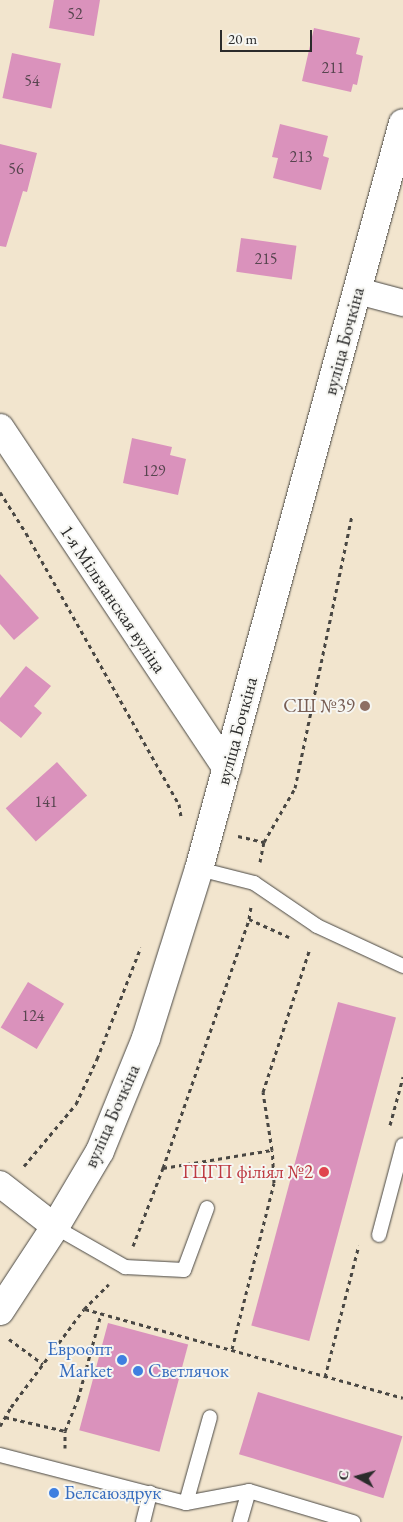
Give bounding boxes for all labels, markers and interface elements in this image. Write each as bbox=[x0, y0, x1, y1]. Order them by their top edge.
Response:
house number: 52 bbox=[67, 4, 83, 24]
scale bar bbox=[223, 20, 316, 52]
text: 20 m bbox=[228, 29, 257, 48]
house number: 211 bbox=[321, 58, 345, 78]
house number: 54 bbox=[24, 71, 40, 91]
house number: 213 bbox=[289, 147, 313, 167]
house number: 56 bbox=[8, 159, 24, 179]
house number: 215 bbox=[254, 249, 278, 269]
street label: вуліца Бочкіна bbox=[319, 285, 369, 397]
house number: 129 bbox=[142, 461, 166, 481]
street label: 1-я Мільчанская вуліца bbox=[55, 521, 171, 677]
street label: вуліца Бочкіна bbox=[212, 675, 262, 787]
place label: СШ №39 bbox=[283, 695, 355, 717]
marker: СШ №39 bbox=[359, 700, 371, 712]
house number: 141 bbox=[34, 792, 58, 812]
house number: 124 bbox=[21, 1006, 45, 1026]
street label: вуліца Бочкіна bbox=[79, 1061, 145, 1171]
place label: ГЦГП філіял №2 bbox=[182, 1161, 313, 1183]
marker: ГЦГП філіял №2 bbox=[317, 1165, 331, 1179]
place label: Евроопт Market bbox=[47, 1338, 112, 1382]
marker: Евроопт Market bbox=[116, 1354, 128, 1366]
place label: Светлячок bbox=[148, 1360, 229, 1382]
marker: Светлячок bbox=[132, 1365, 144, 1377]
north arrow bbox=[333, 1452, 383, 1502]
text: С bbox=[334, 1469, 353, 1481]
place label: Белсаюздрук bbox=[64, 1482, 161, 1504]
marker: Белсаюздрук bbox=[48, 1487, 60, 1499]

